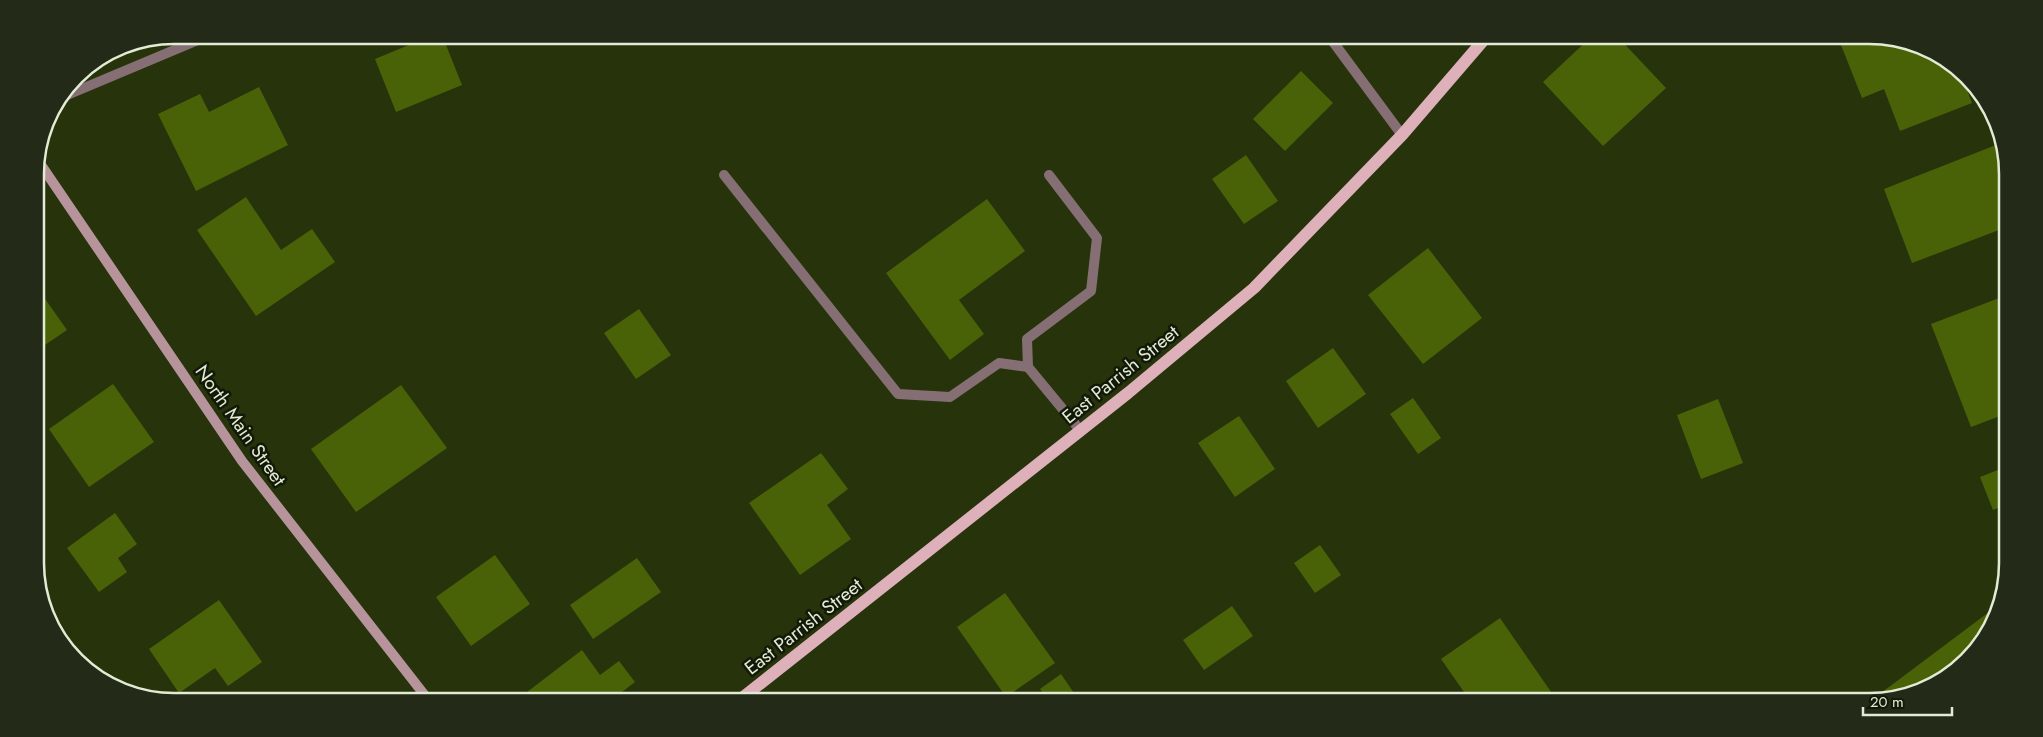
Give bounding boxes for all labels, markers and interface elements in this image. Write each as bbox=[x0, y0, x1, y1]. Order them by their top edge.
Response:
street label: East Parrish Street bbox=[1056, 319, 1185, 430]
street label: North Main Street bbox=[189, 359, 293, 492]
street label: East Parrish Street bbox=[739, 571, 868, 681]
scale bar bbox=[1863, 684, 1952, 716]
text: 20 m bbox=[1870, 691, 1904, 713]

